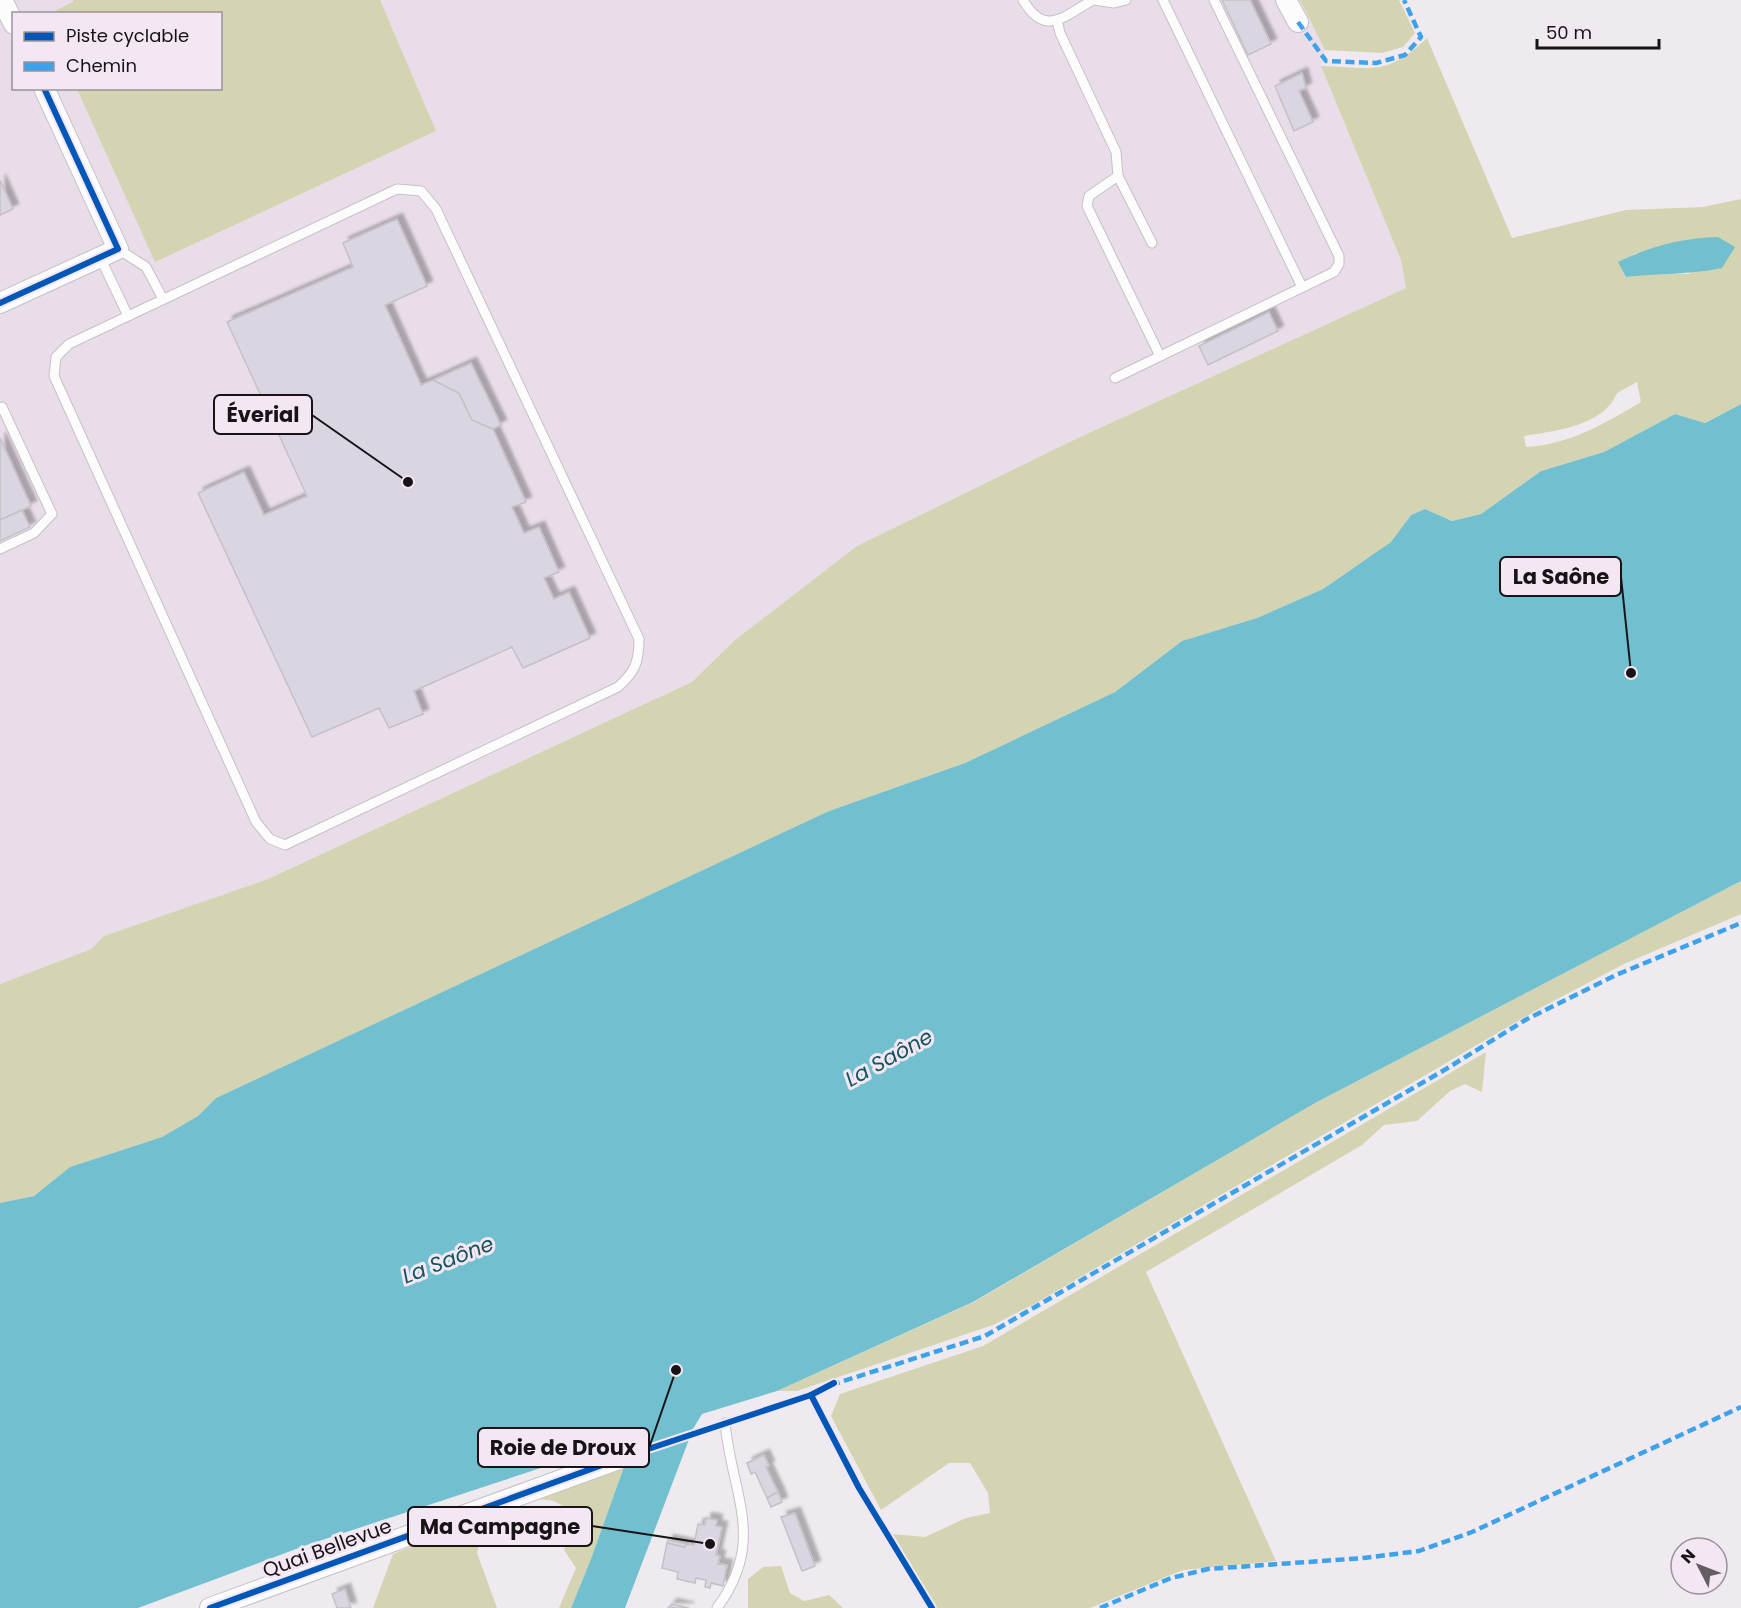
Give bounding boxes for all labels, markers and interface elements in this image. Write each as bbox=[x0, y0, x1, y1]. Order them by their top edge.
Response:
legend bbox=[12, 12, 222, 90]
scale bar bbox=[1537, 12, 1658, 50]
text: 50 m bbox=[1546, 20, 1592, 45]
text: Piste cyclable bbox=[66, 23, 189, 48]
text: Chemin bbox=[66, 53, 137, 78]
callout: Éverial bbox=[214, 395, 312, 434]
text: Éverial bbox=[226, 400, 300, 429]
callout: La Saône bbox=[1500, 557, 1621, 596]
text: La Saône bbox=[1513, 562, 1609, 591]
water label: La Saône bbox=[840, 1022, 938, 1093]
water label: La Saône bbox=[398, 1229, 498, 1290]
callout: Roie de Droux bbox=[478, 1428, 649, 1467]
text: Roie de Droux bbox=[490, 1433, 637, 1462]
callout: Ma Campagne bbox=[408, 1507, 592, 1546]
street label: Quai Bellevue bbox=[258, 1512, 396, 1584]
text: Ma Campagne bbox=[420, 1512, 580, 1541]
north arrow bbox=[1669, 1536, 1729, 1596]
text: N bbox=[1676, 1544, 1701, 1568]

